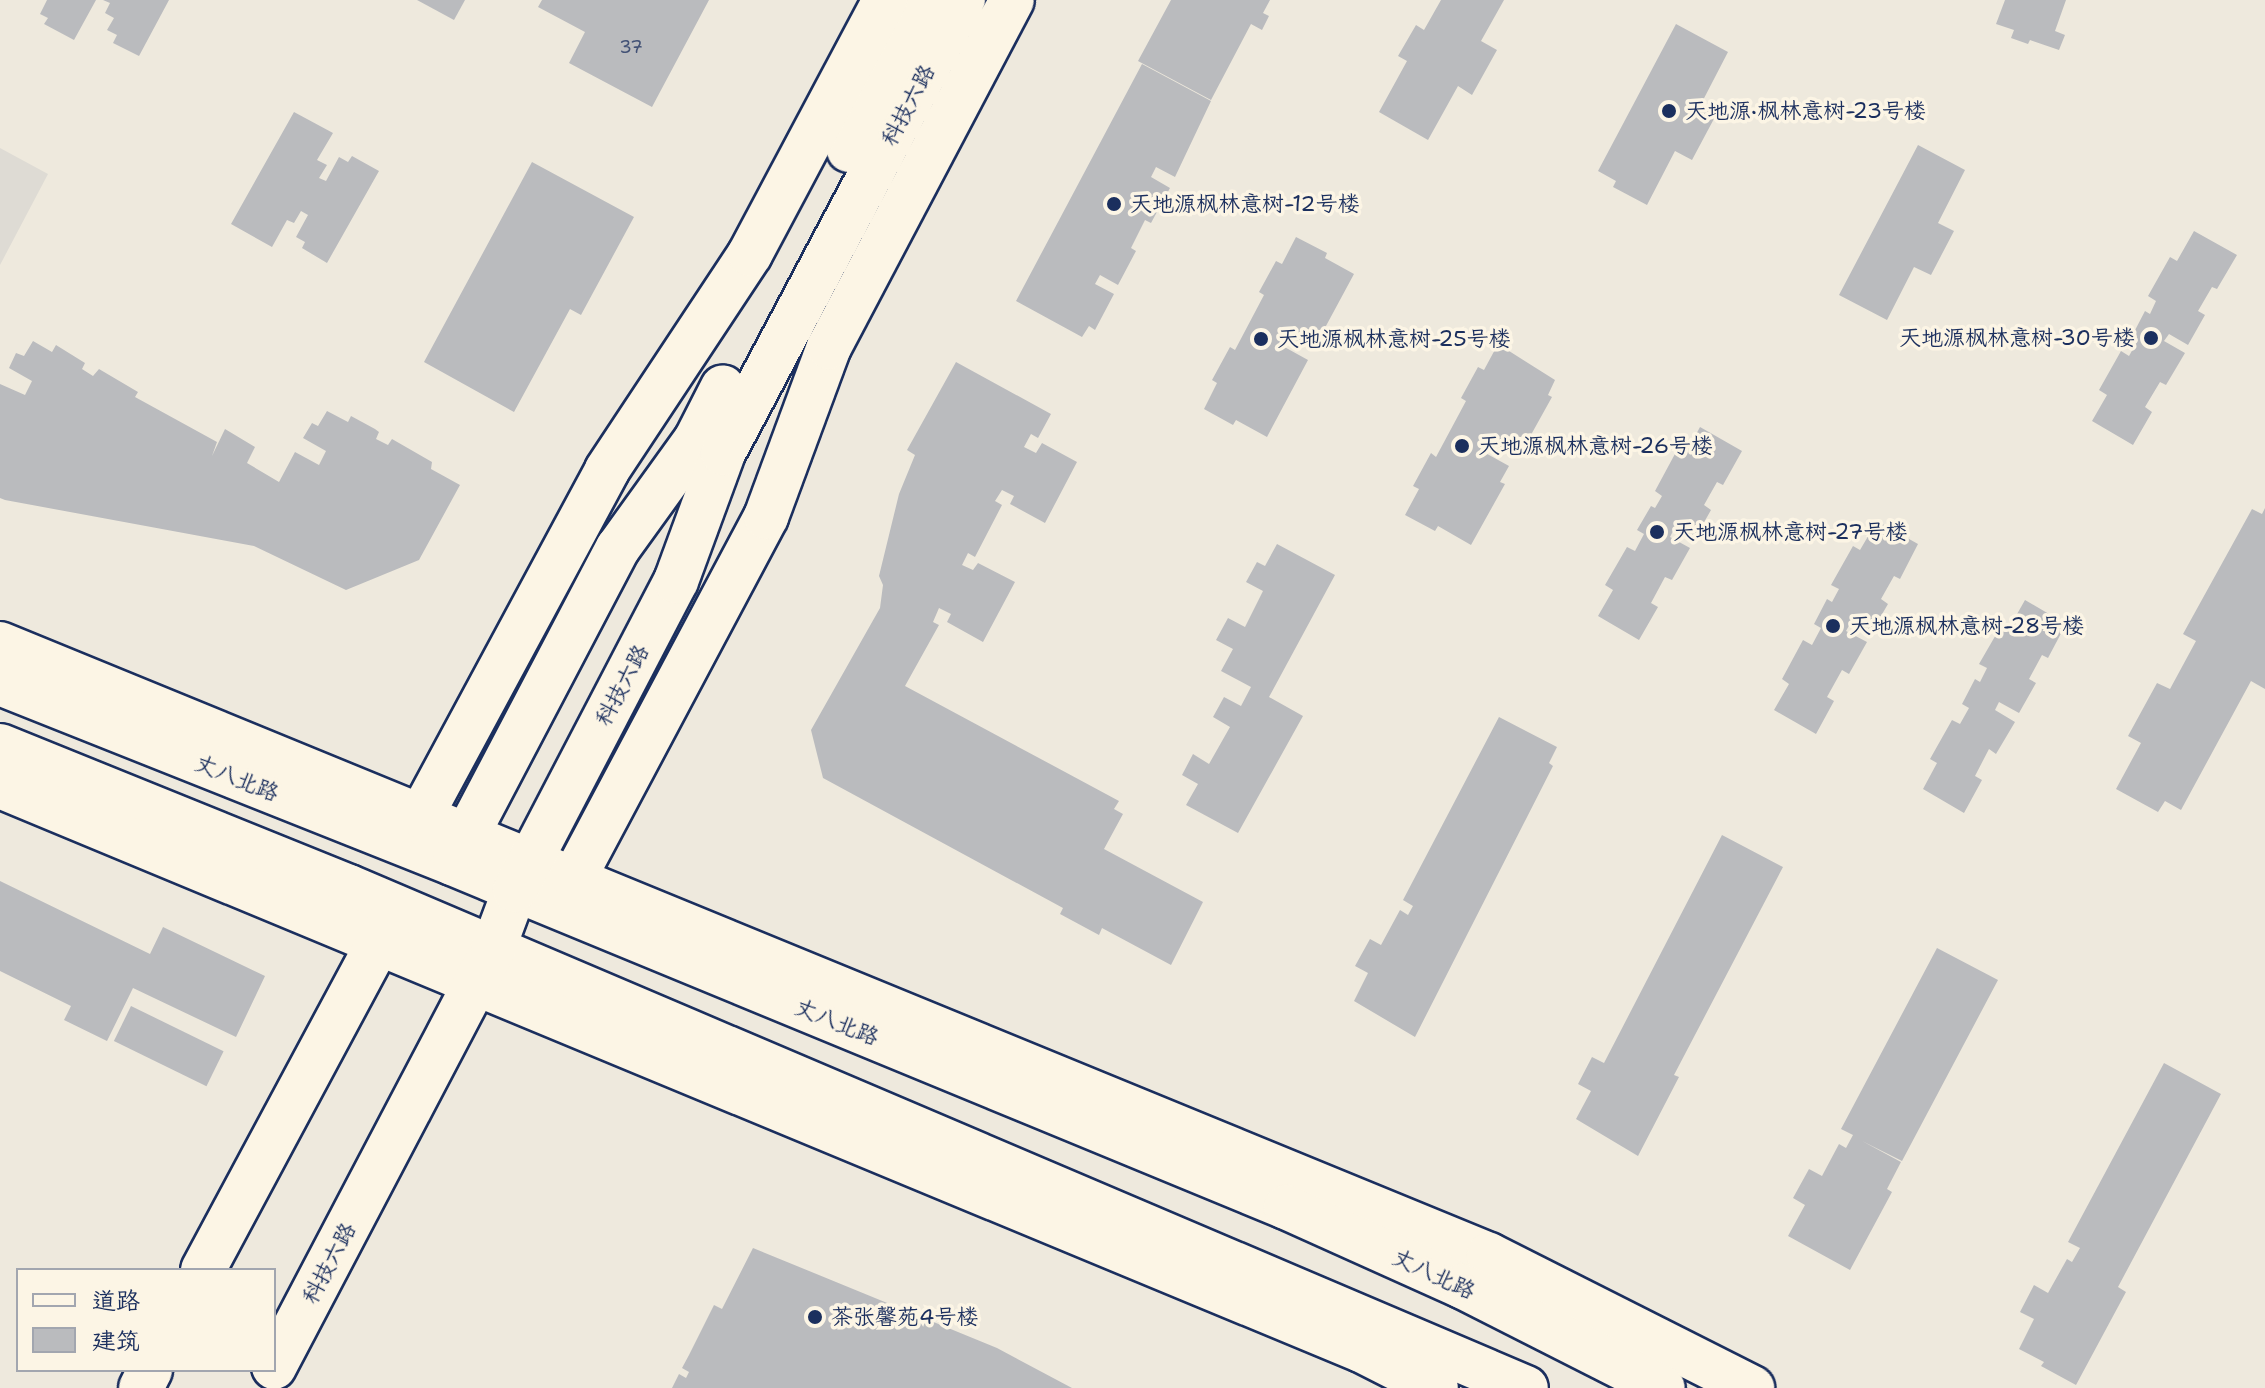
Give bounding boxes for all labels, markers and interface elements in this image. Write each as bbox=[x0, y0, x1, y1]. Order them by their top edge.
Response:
house number: 37 bbox=[619, 36, 643, 58]
street label: 科技六路 bbox=[876, 60, 940, 150]
place label: 天地源·枫林意树-23号楼 bbox=[1685, 98, 1926, 124]
marker: 天地源·枫林意树-23号楼 bbox=[1660, 102, 1678, 120]
place label: 天地源枫林意树-12号楼 bbox=[1130, 191, 1360, 217]
marker: 天地源枫林意树-12号楼 bbox=[1105, 195, 1123, 213]
place label: 天地源枫林意树-30号楼 bbox=[1899, 325, 2135, 351]
place label: 天地源枫林意树-25号楼 bbox=[1277, 326, 1511, 352]
marker: 天地源枫林意树-30号楼 bbox=[2142, 329, 2160, 347]
marker: 天地源枫林意树-25号楼 bbox=[1252, 330, 1270, 348]
place label: 天地源枫林意树-26号楼 bbox=[1478, 433, 1713, 459]
marker: 天地源枫林意树-26号楼 bbox=[1453, 437, 1471, 455]
place label: 天地源枫林意树-27号楼 bbox=[1673, 519, 1907, 545]
marker: 天地源枫林意树-27号楼 bbox=[1648, 523, 1666, 541]
place label: 天地源枫林意树-28号楼 bbox=[1849, 613, 2084, 639]
marker: 天地源枫林意树-28号楼 bbox=[1824, 617, 1842, 635]
street label: 科技六路 bbox=[590, 640, 654, 730]
street label: 丈八北路 bbox=[191, 749, 283, 807]
street label: 丈八北路 bbox=[791, 993, 883, 1051]
street label: 科技六路 bbox=[297, 1218, 361, 1308]
street label: 丈八北路 bbox=[1389, 1243, 1479, 1305]
legend bbox=[16, 1268, 276, 1372]
text: 道路 bbox=[92, 1285, 140, 1317]
place label: 茶张馨苑4号楼 bbox=[831, 1304, 978, 1330]
marker: 茶张馨苑4号楼 bbox=[806, 1308, 824, 1326]
text: 建筑 bbox=[92, 1325, 140, 1357]

